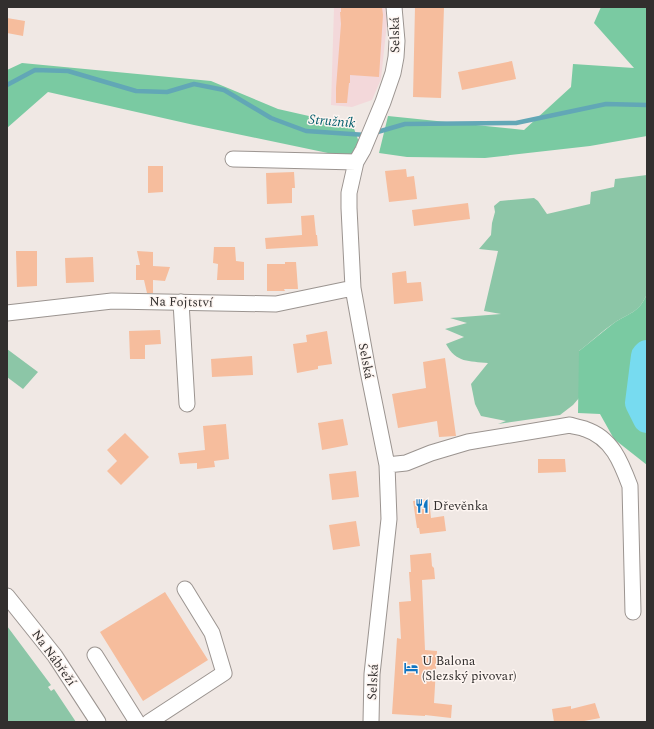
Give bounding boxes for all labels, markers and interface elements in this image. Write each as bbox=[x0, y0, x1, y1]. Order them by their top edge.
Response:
street label: Selská bbox=[385, 16, 405, 53]
water label: Stružník bbox=[308, 108, 357, 134]
street label: Na Fojtství bbox=[149, 291, 214, 313]
street label: Selská bbox=[353, 341, 379, 381]
place label: Dřevěnka bbox=[433, 496, 489, 516]
restaurant icon: Dřevěnka bbox=[414, 498, 430, 514]
street label: Na Nábřeží bbox=[27, 626, 82, 691]
place label: U Balona (Slezský pivovar) bbox=[422, 651, 516, 686]
hotel icon: U Balona (Slezský pivovar) bbox=[403, 660, 419, 676]
street label: Selská bbox=[362, 663, 384, 701]

